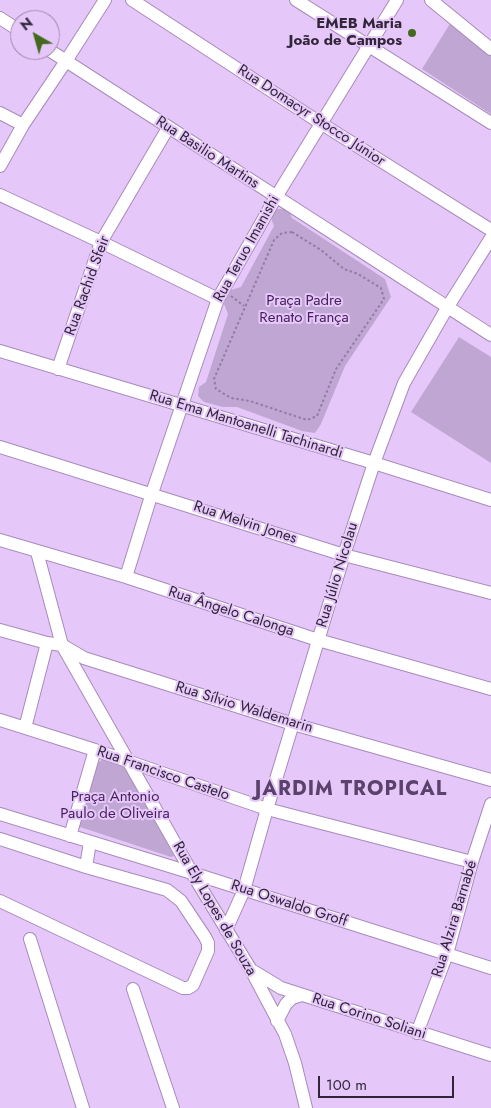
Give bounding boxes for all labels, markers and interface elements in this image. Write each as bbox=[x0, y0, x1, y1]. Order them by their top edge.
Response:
north arrow bbox=[10, 10, 60, 60]
text: N bbox=[16, 13, 37, 35]
place label: EMEB Maria João de Campos bbox=[288, 15, 402, 50]
marker: EMEB Maria João de Campos bbox=[406, 27, 418, 39]
street label: Rua Domacyr Stocco Júnior bbox=[234, 62, 388, 170]
street label: Rua Basilio Martins bbox=[152, 113, 262, 193]
street label: Rua Teruo Imanishi bbox=[210, 193, 284, 305]
street label: Rua Rachid Sfeir bbox=[62, 234, 114, 338]
park label: Praça Padre Renato França bbox=[259, 292, 349, 327]
street label: Rua Ema Mantoanelli Tachinardi bbox=[147, 387, 345, 463]
street label: Rua Melvin Jones bbox=[191, 498, 299, 548]
street label: Rua Júlio Nicolau bbox=[313, 520, 363, 630]
street label: Rua Ângelo Calonga bbox=[166, 583, 296, 641]
street label: Rua Sílvio Waldemarin bbox=[173, 679, 315, 737]
street label: Rua Francisco Castelo bbox=[94, 743, 232, 805]
district label: JARDIM TROPICAL bbox=[253, 778, 449, 802]
park label: Praça Antonio Paulo de Oliveira bbox=[60, 788, 170, 823]
street label: Rua Ely Lopes de Souza bbox=[168, 839, 260, 979]
street label: Rua Alzira Barnabé bbox=[429, 858, 481, 980]
street label: Rua Oswaldo Groff bbox=[229, 877, 349, 931]
street label: Rua Corino Soliani bbox=[310, 990, 428, 1044]
scale bar bbox=[321, 1066, 457, 1098]
text: 100 m bbox=[326, 1074, 367, 1096]

